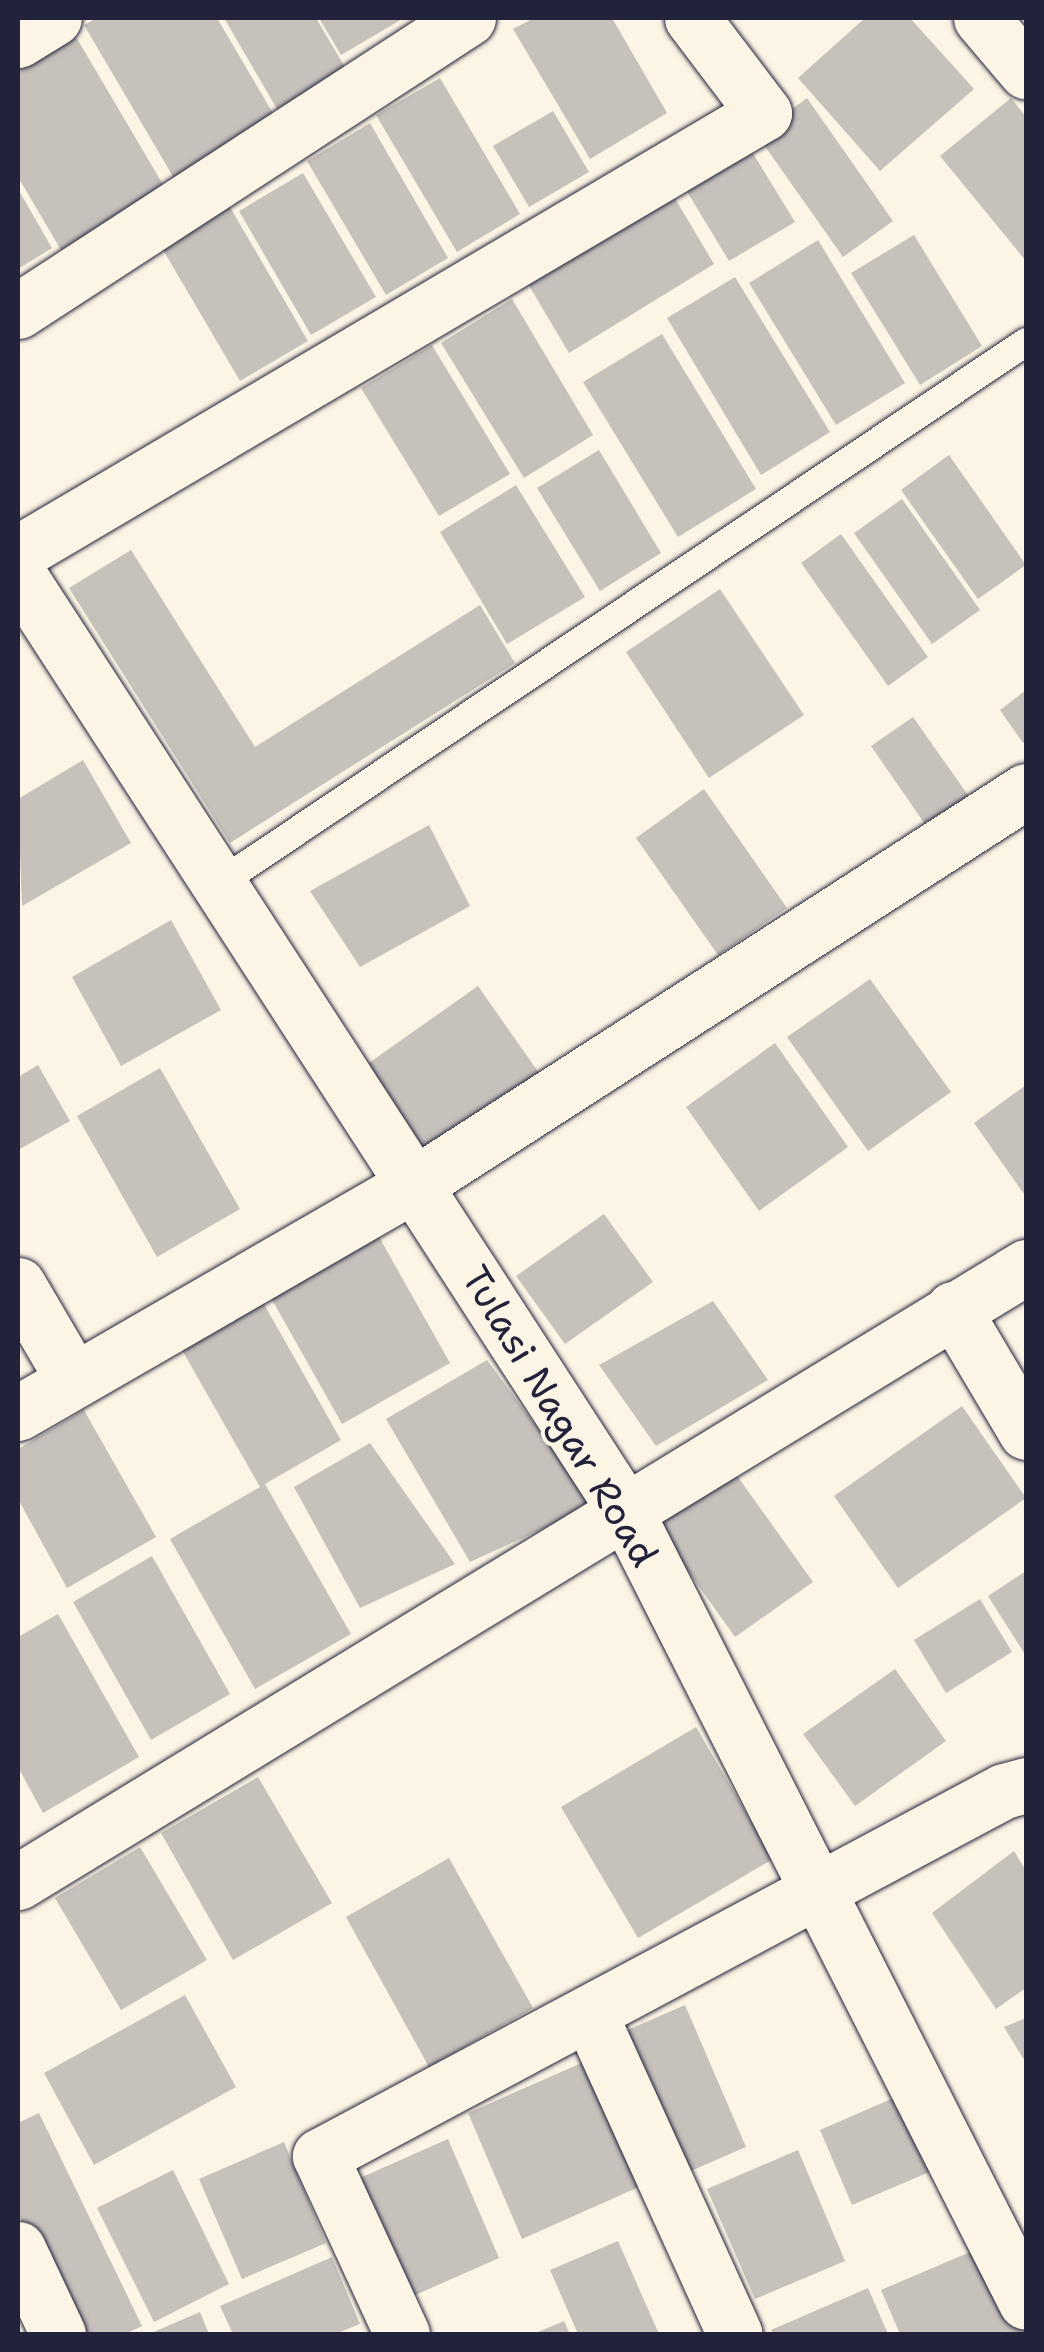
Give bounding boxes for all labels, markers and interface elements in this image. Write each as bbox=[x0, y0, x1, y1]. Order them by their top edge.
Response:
street label: Tulasi Nagar Road bbox=[452, 1257, 668, 1575]

